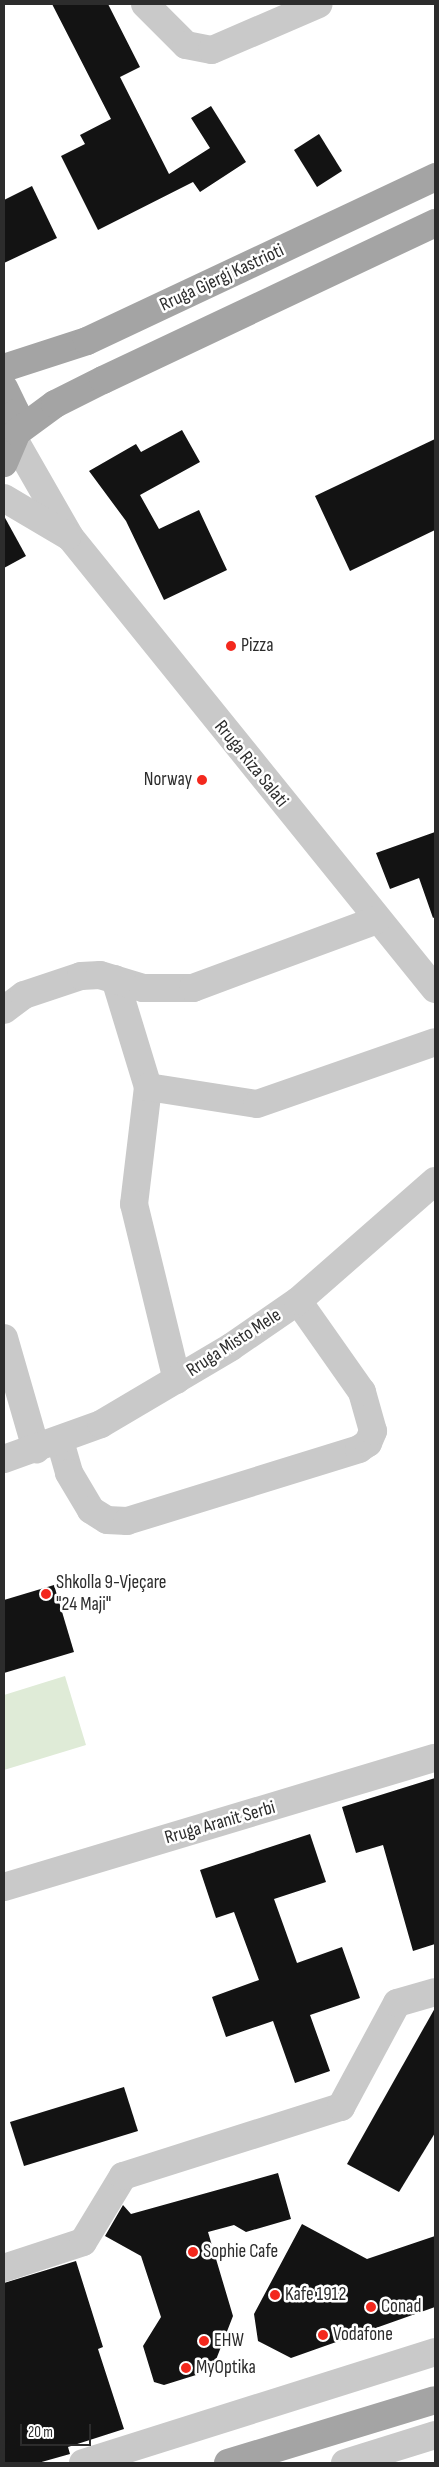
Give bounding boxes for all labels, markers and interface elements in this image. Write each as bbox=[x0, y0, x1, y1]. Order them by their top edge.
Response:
street label: Rruga Gjergj Kastrioti bbox=[156, 239, 288, 317]
place label: Pizza bbox=[241, 635, 274, 657]
marker: Pizza bbox=[225, 640, 237, 652]
street label: Rruga Riza Salati bbox=[209, 716, 293, 812]
place label: Norway bbox=[144, 769, 192, 791]
marker: Norway bbox=[196, 774, 208, 786]
street label: Rruga Misto Mele bbox=[182, 1304, 286, 1382]
place label: Shkolla 9-Vjeçare "24 Maji" bbox=[56, 1572, 166, 1616]
marker: Shkolla 9-Vjeçare "24 Maji" bbox=[40, 1588, 52, 1600]
street label: Rruga Aranit Serbi bbox=[162, 1796, 278, 1850]
place label: Sophie Cafe bbox=[203, 2241, 278, 2263]
marker: Sophie Cafe bbox=[187, 2246, 199, 2258]
place label: Kafe 1912 bbox=[285, 2284, 346, 2306]
marker: Kafe 1912 bbox=[269, 2289, 281, 2301]
place label: Conad bbox=[381, 2296, 421, 2318]
marker: Conad bbox=[365, 2301, 377, 2313]
place label: Vodafone bbox=[333, 2324, 393, 2346]
marker: Vodafone bbox=[317, 2329, 329, 2341]
place label: EHW bbox=[214, 2330, 244, 2352]
marker: EHW bbox=[198, 2335, 210, 2347]
place label: MyOptika bbox=[196, 2357, 256, 2379]
marker: MyOptika bbox=[180, 2362, 192, 2374]
scale bar bbox=[22, 2414, 94, 2446]
text: 20 m bbox=[28, 2423, 53, 2442]

